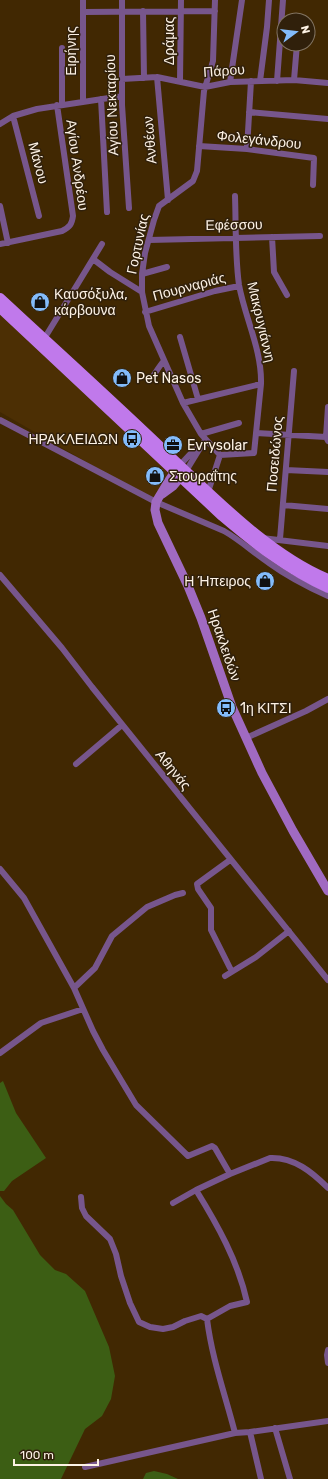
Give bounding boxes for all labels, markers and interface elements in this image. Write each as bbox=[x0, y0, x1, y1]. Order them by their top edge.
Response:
north arrow bbox=[276, 12, 316, 52]
street label: Δράμας bbox=[161, 17, 178, 65]
text: N bbox=[298, 24, 313, 35]
street label: Ειρήνης bbox=[63, 26, 80, 76]
street label: Αγίου Νεκταρίου bbox=[102, 54, 122, 156]
street label: Πάρου bbox=[203, 61, 245, 81]
street label: Ανθέων bbox=[139, 115, 161, 165]
street label: Αγίου Ανδρέου bbox=[62, 118, 92, 212]
street label: Φολεγάνδρου bbox=[216, 127, 302, 153]
street label: Μάνου bbox=[24, 140, 52, 186]
street label: Γορτυνίας bbox=[123, 212, 153, 276]
street label: Εφέσσου bbox=[205, 216, 263, 234]
street label: Πουρναριάς bbox=[151, 269, 227, 305]
street label: Μακρυγιάννη bbox=[243, 280, 279, 364]
place label: Καυσόξυλα, κάρβουνα bbox=[54, 286, 128, 319]
shop icon: Καυσόξυλα, κάρβουνα bbox=[29, 291, 51, 313]
shop icon: Pet Nasos bbox=[111, 367, 133, 389]
place label: Pet Nasos bbox=[136, 370, 201, 387]
street label: Ποσειδώνος bbox=[263, 415, 287, 493]
bus stop icon: ΗΡΑΚΛΕΙΔΩΝ bbox=[121, 428, 143, 450]
place label: ΗΡΑΚΛΕΙΔΩΝ bbox=[28, 431, 118, 448]
office icon: Evrysolar bbox=[162, 434, 184, 456]
place label: Evrysolar bbox=[187, 437, 248, 454]
shop icon: Στουραΐτης bbox=[144, 465, 166, 487]
place label: Στουραΐτης bbox=[169, 468, 237, 485]
shop icon: Η Ήπειρος bbox=[254, 570, 276, 592]
place label: Η Ήπειρος bbox=[184, 573, 251, 590]
street label: Ηρακλειδών bbox=[204, 607, 244, 683]
bus stop icon: 1η ΚΙΤΣΙ bbox=[215, 697, 237, 719]
place label: 1η ΚΙΤΣΙ bbox=[240, 700, 292, 717]
street label: Αθηνάς bbox=[152, 746, 194, 794]
scale bar bbox=[14, 1441, 98, 1467]
text: 100 m bbox=[20, 1448, 54, 1462]

